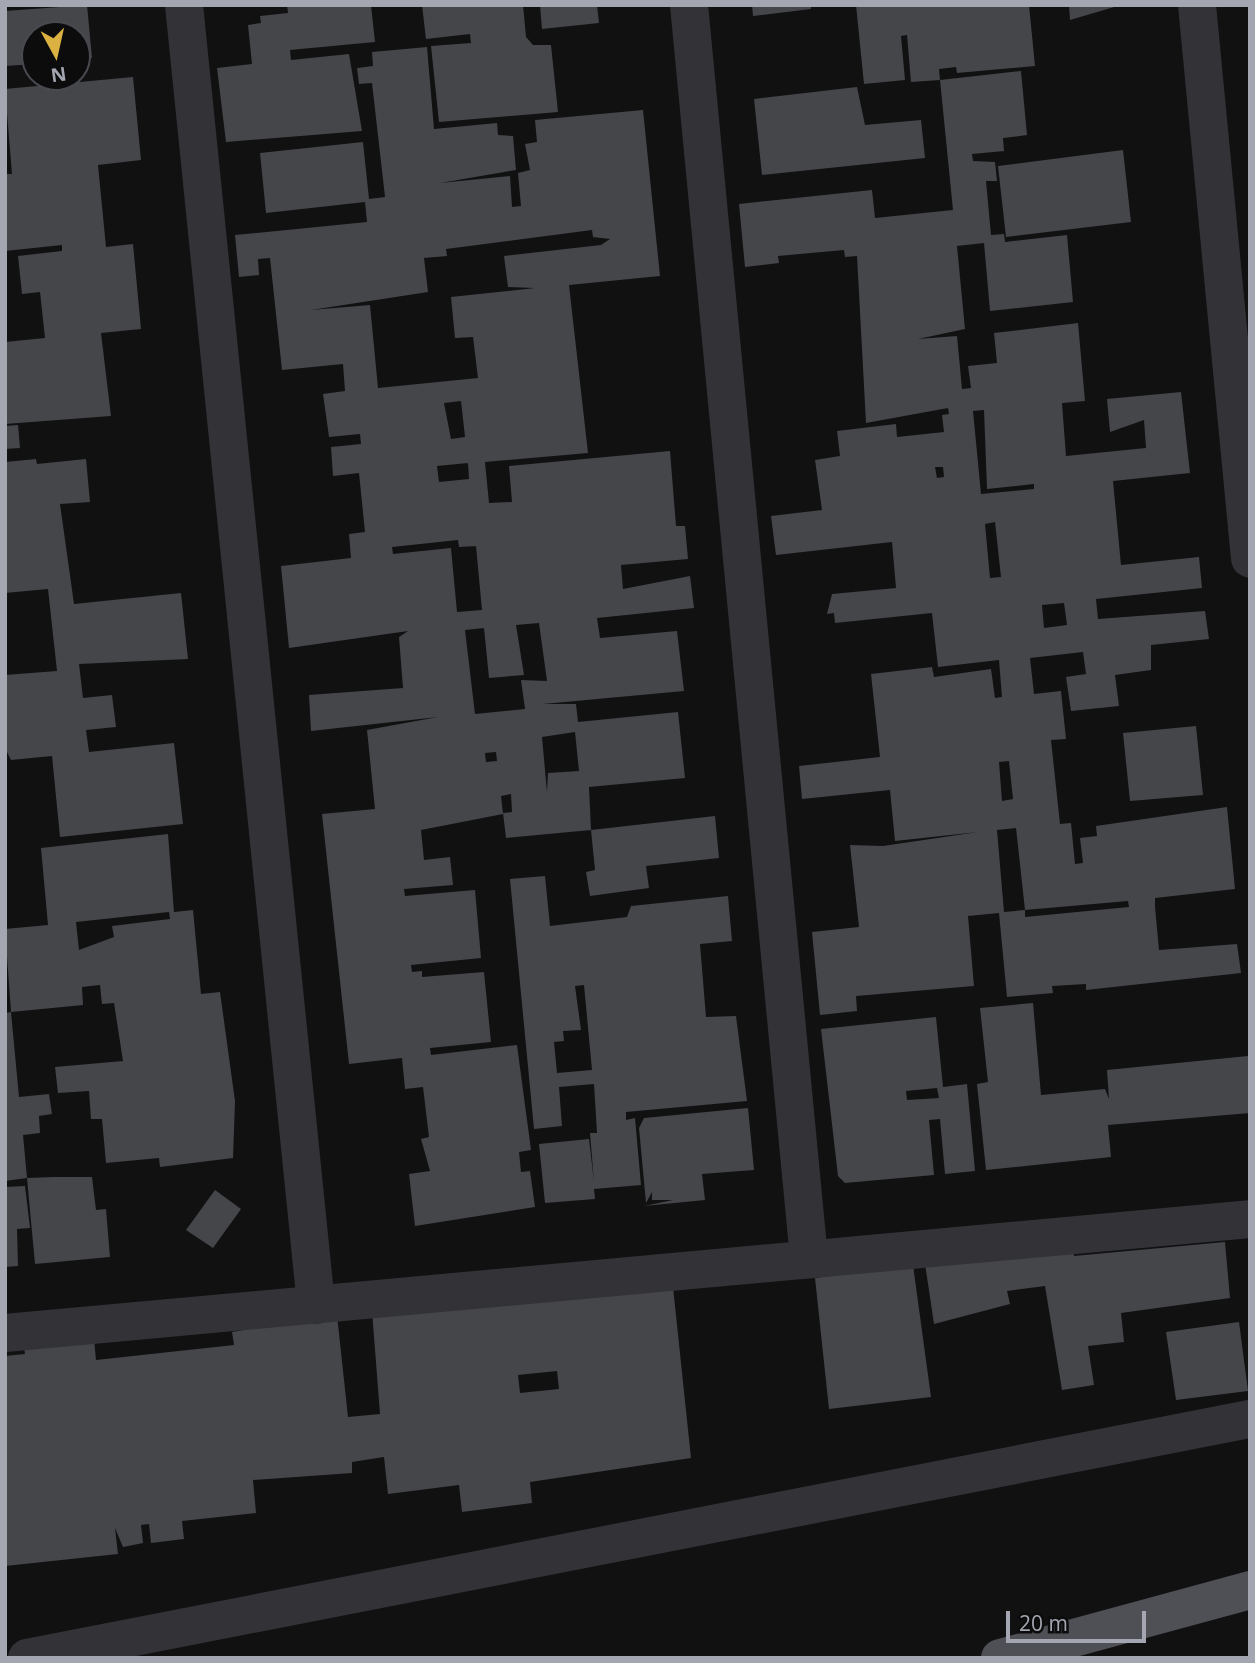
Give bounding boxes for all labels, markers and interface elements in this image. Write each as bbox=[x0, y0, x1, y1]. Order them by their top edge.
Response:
north arrow bbox=[21, 21, 91, 91]
text: N bbox=[49, 61, 68, 89]
scale bar bbox=[1010, 1596, 1150, 1640]
text: 20 m bbox=[1019, 1609, 1068, 1637]

